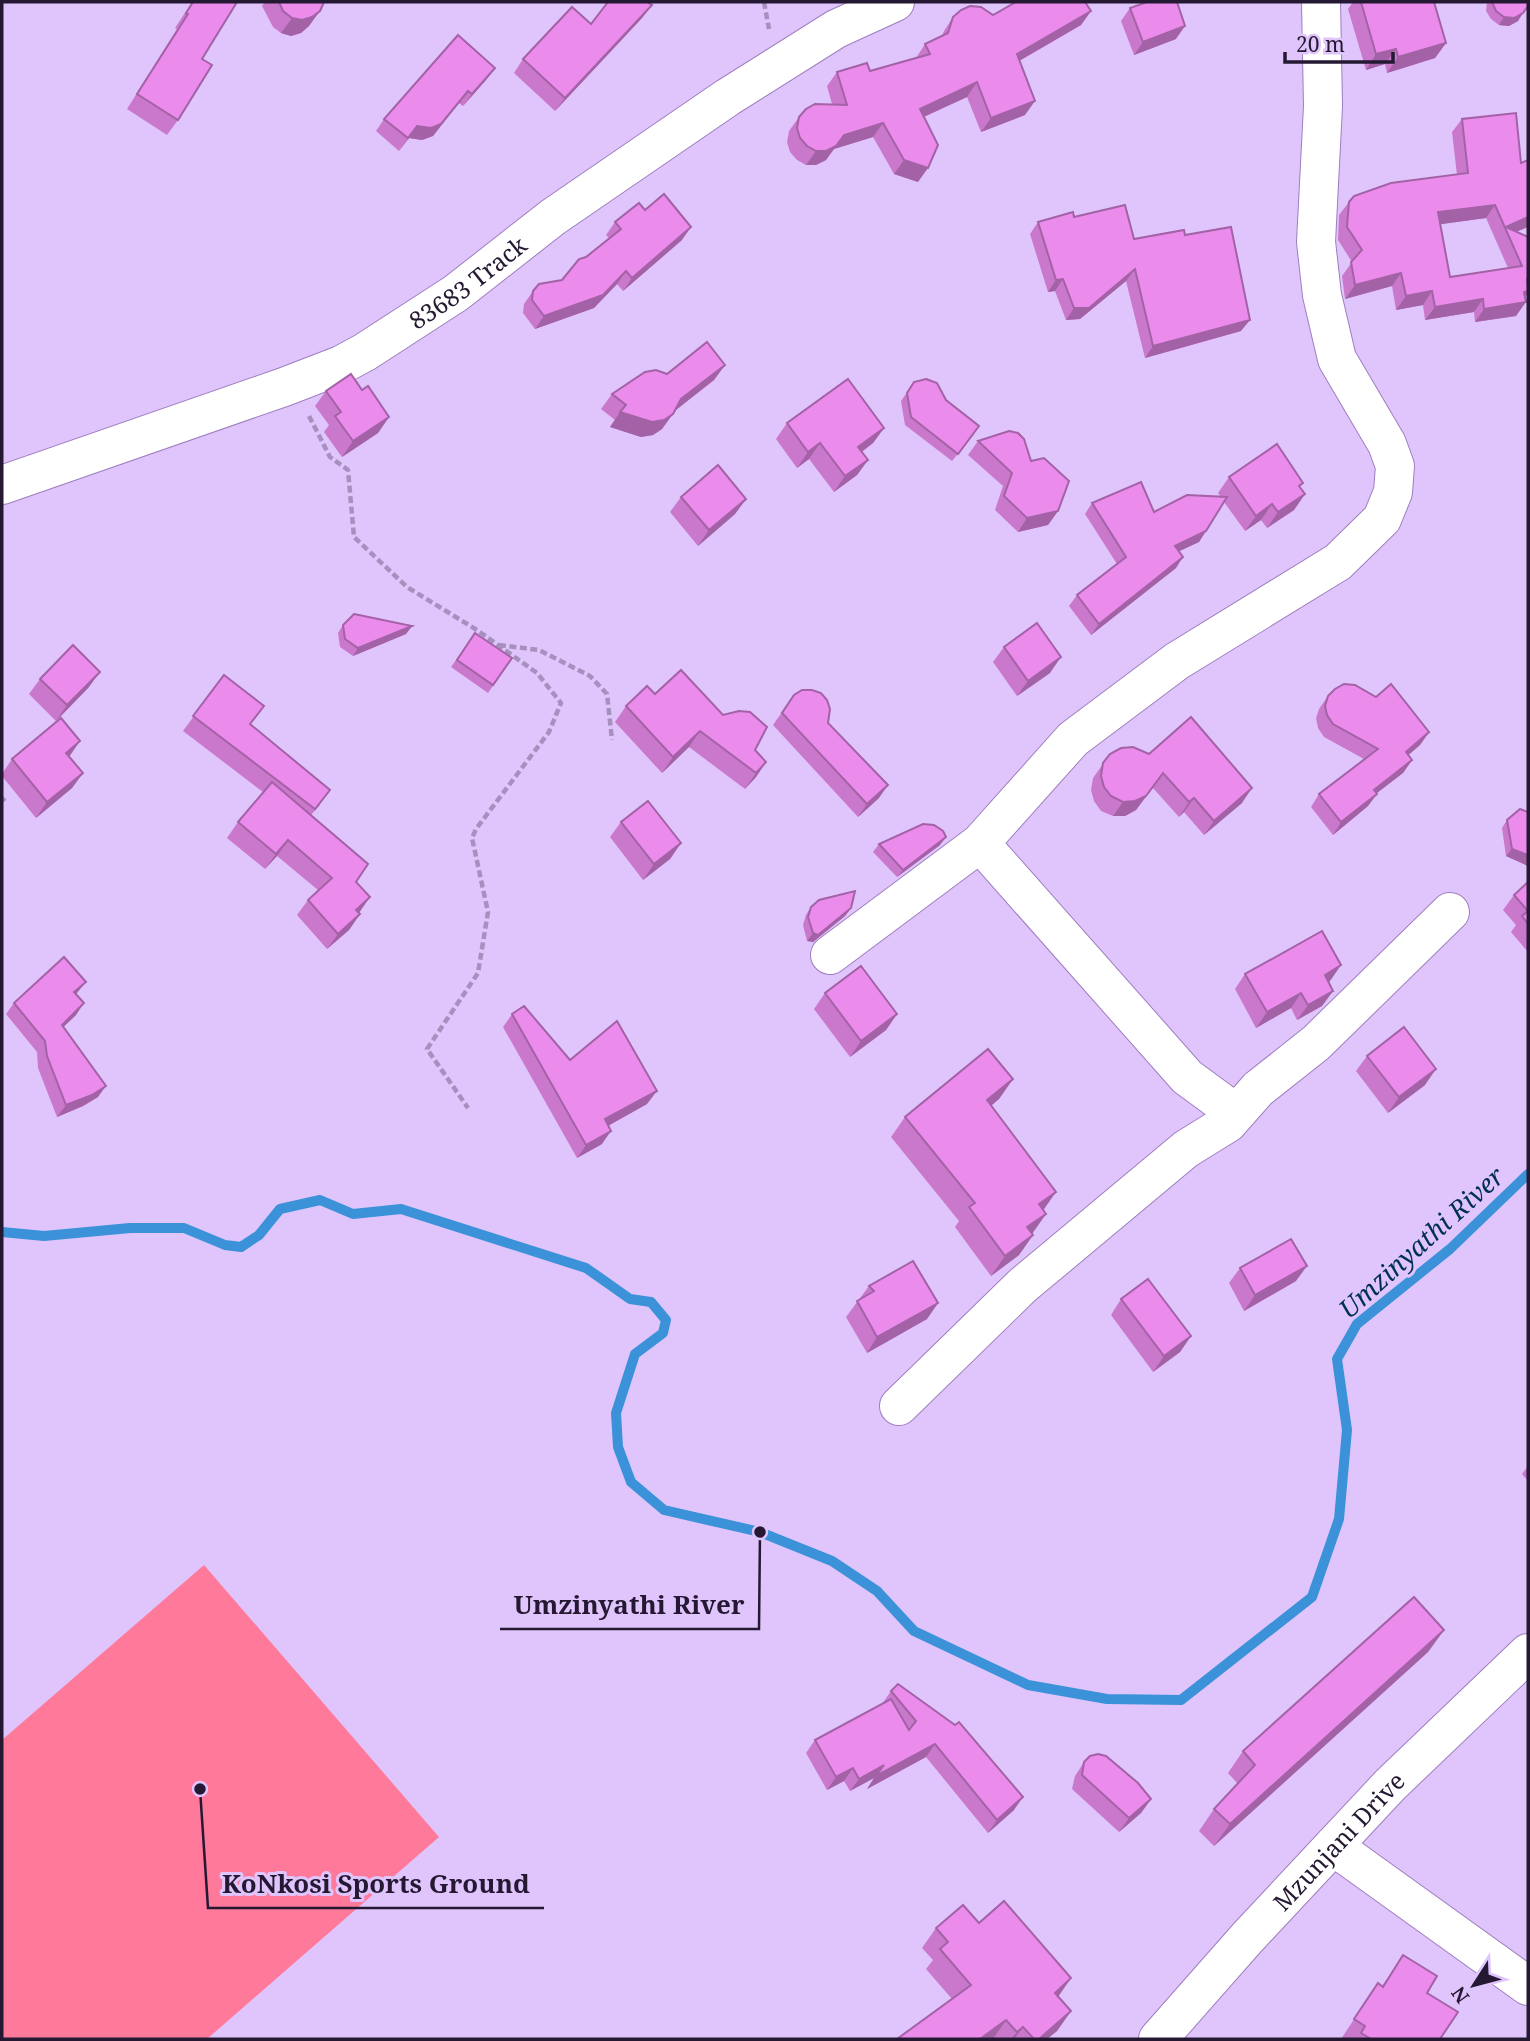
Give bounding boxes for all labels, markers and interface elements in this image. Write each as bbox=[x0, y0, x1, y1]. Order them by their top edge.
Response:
scale bar bbox=[1285, 21, 1394, 65]
text: 20 m bbox=[1296, 30, 1345, 58]
street label: 83683 Track bbox=[402, 227, 534, 336]
water label: Umzinyathi River bbox=[1330, 1157, 1512, 1326]
callout: Umzinyathi River bbox=[500, 1582, 759, 1629]
text: Umzinyathi River bbox=[513, 1586, 745, 1622]
street label: Mzunjani Drive bbox=[1265, 1764, 1411, 1917]
callout: KoNkosi Sports Ground bbox=[208, 1861, 544, 1908]
text: KoNkosi Sports Ground bbox=[222, 1865, 530, 1901]
north arrow bbox=[1439, 1950, 1509, 2020]
text: N bbox=[1445, 1981, 1475, 2009]

